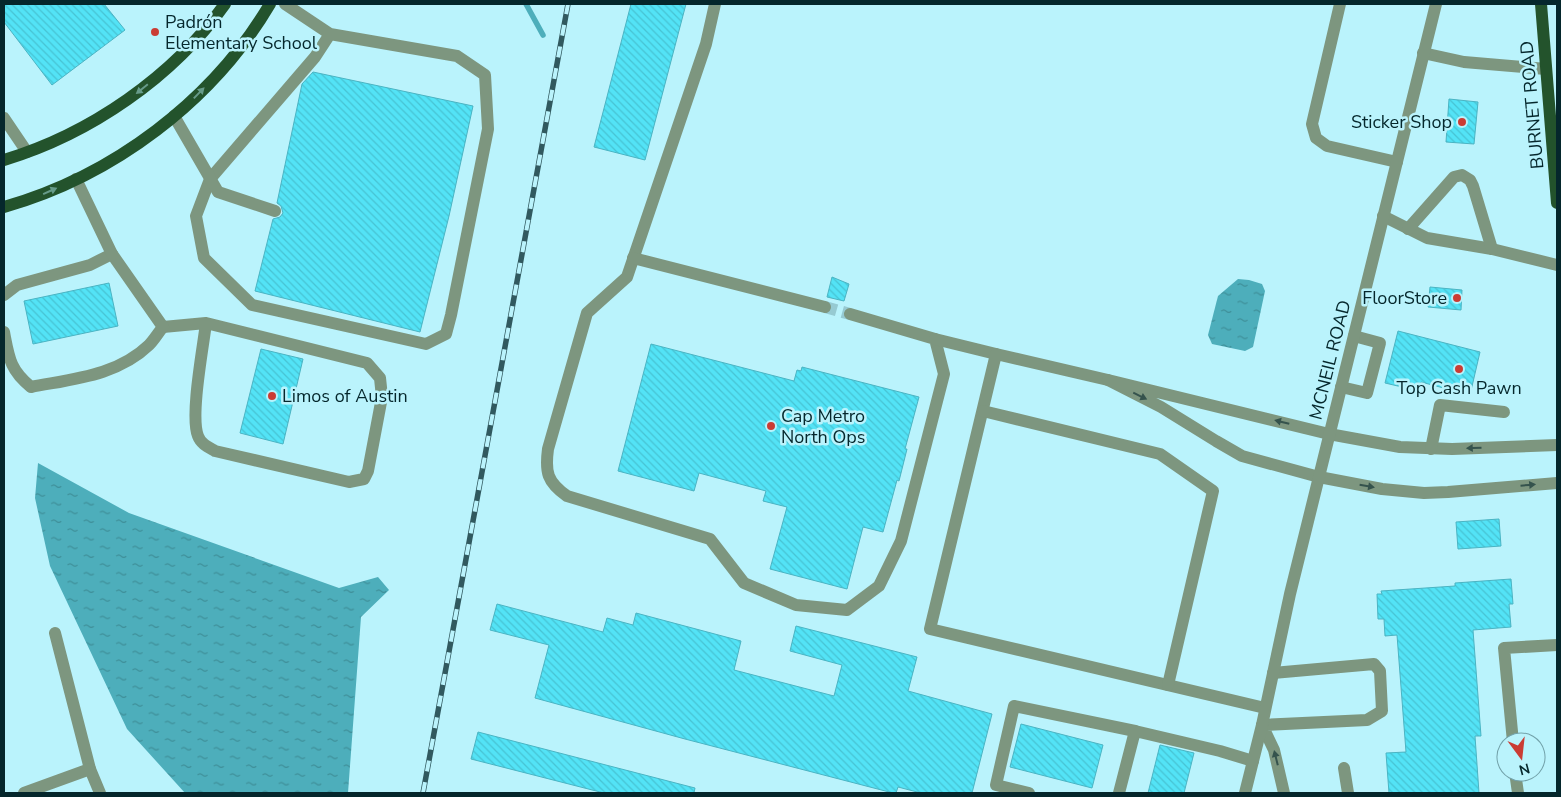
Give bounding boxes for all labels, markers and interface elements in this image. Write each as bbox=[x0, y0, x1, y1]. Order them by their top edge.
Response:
place label: Padrón Elementary School bbox=[165, 10, 318, 55]
marker: Padrón Elementary School bbox=[149, 26, 161, 38]
street label: BURNET ROAD bbox=[1514, 40, 1550, 170]
one-way arrow bbox=[136, 83, 149, 94]
one-way arrow bbox=[193, 88, 205, 100]
place label: Sticker Shop bbox=[1351, 110, 1452, 134]
marker: Sticker Shop bbox=[1456, 116, 1468, 128]
one-way arrow bbox=[43, 186, 57, 194]
place label: FloorStore bbox=[1362, 286, 1447, 310]
marker: FloorStore bbox=[1451, 292, 1463, 304]
street label: MCNEIL ROAD bbox=[1304, 298, 1356, 422]
marker: Top Cash Pawn bbox=[1453, 363, 1465, 375]
place label: Top Cash Pawn bbox=[1396, 376, 1522, 400]
place label: Limos of Austin bbox=[282, 384, 408, 408]
marker: Limos of Austin bbox=[266, 390, 278, 402]
one-way arrow bbox=[1133, 392, 1147, 400]
place label: Cap Metro North Ops bbox=[781, 404, 865, 449]
one-way arrow bbox=[1275, 418, 1290, 426]
marker: Cap Metro North Ops bbox=[765, 420, 777, 432]
one-way arrow bbox=[1465, 445, 1481, 453]
one-way arrow bbox=[1521, 481, 1537, 489]
one-way arrow bbox=[1359, 482, 1375, 490]
north arrow bbox=[1496, 732, 1546, 782]
one-way arrow bbox=[1272, 751, 1280, 766]
text: N bbox=[1517, 759, 1532, 780]

